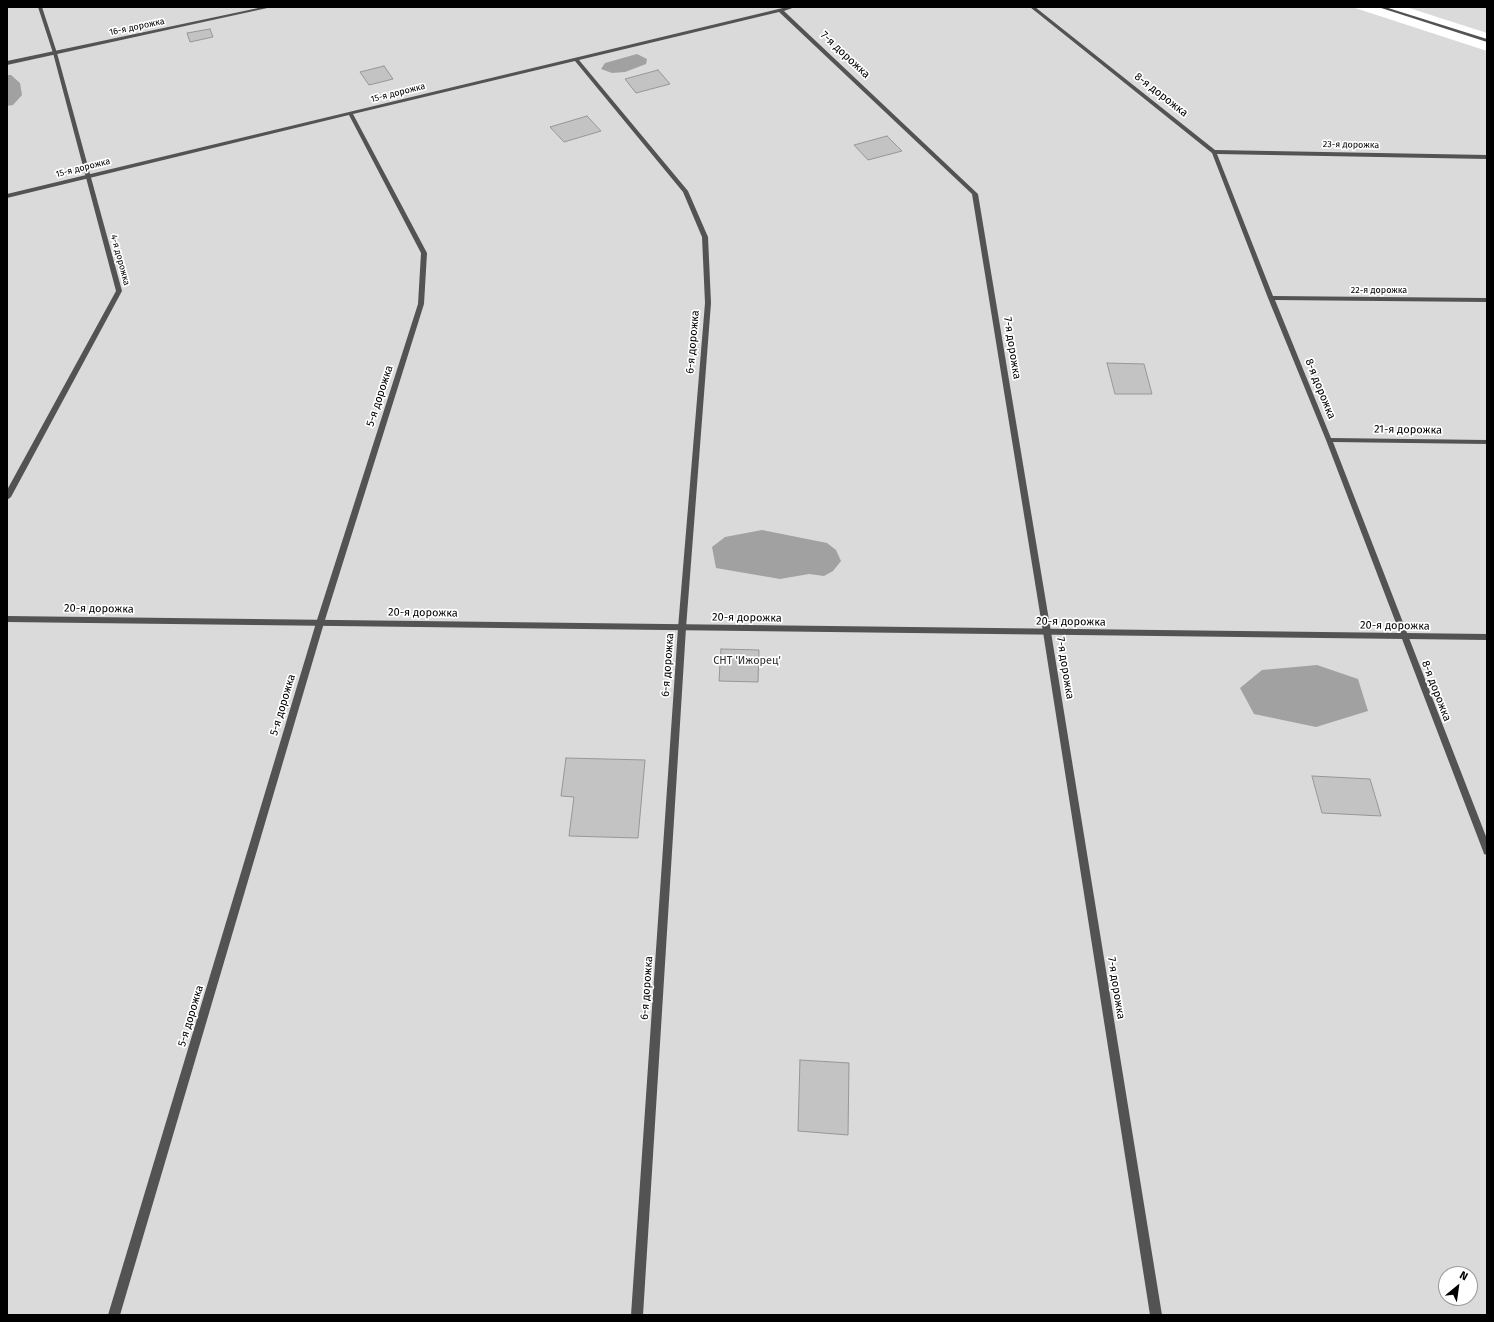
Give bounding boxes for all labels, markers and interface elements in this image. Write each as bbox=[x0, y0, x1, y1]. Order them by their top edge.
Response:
street label: 16-я дорожка bbox=[108, 16, 166, 38]
street label: 7-я дорожка bbox=[817, 29, 873, 81]
street label: 8-я дорожка bbox=[1132, 70, 1190, 120]
street label: 15-я дорожка bbox=[370, 81, 426, 105]
street label: 23-я дорожка bbox=[1323, 139, 1379, 151]
street label: 15-я дорожка bbox=[55, 156, 111, 180]
street label: 4-я дорожка bbox=[108, 233, 132, 287]
street label: 22-я дорожка bbox=[1351, 285, 1407, 295]
street label: 6-я дорожка bbox=[684, 310, 702, 374]
street label: 7-я дорожка bbox=[1001, 316, 1023, 380]
street label: 8-я дорожка bbox=[1302, 357, 1338, 421]
street label: 5-я дорожка bbox=[364, 364, 396, 428]
street label: 21-я дорожка bbox=[1374, 423, 1442, 437]
street label: 20-я дорожка bbox=[64, 602, 134, 616]
street label: 20-я дорожка bbox=[388, 606, 458, 620]
street label: 20-я дорожка bbox=[712, 611, 782, 625]
street label: 20-я дорожка bbox=[1036, 615, 1106, 629]
street label: 20-я дорожка bbox=[1360, 619, 1430, 633]
street label: 6-я дорожка bbox=[659, 633, 677, 697]
street label: 7-я дорожка bbox=[1054, 636, 1076, 700]
park label: СНТ 'Ижорец' bbox=[713, 654, 781, 668]
street label: 8-я дорожка bbox=[1418, 659, 1454, 723]
street label: 5-я дорожка bbox=[267, 673, 299, 737]
street label: 6-я дорожка bbox=[638, 956, 656, 1020]
street label: 7-я дорожка bbox=[1105, 956, 1127, 1020]
street label: 5-я дорожка bbox=[175, 984, 207, 1048]
north arrow bbox=[1438, 1266, 1478, 1306]
text: N bbox=[1457, 1268, 1470, 1283]

